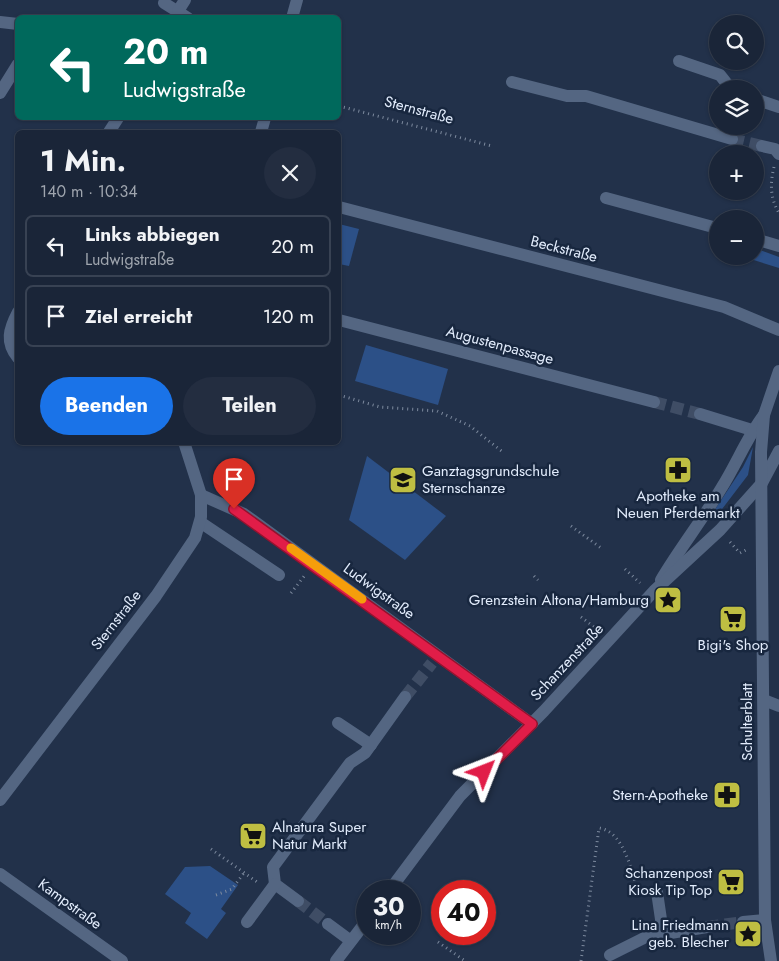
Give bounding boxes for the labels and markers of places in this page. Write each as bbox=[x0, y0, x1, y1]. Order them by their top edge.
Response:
pharmacy icon: Apotheke am Neuen Pferdemarkt bbox=[663, 455, 693, 485]
pin bbox=[213, 458, 255, 509]
place label: Ganztagsgrundschule Sternschanze bbox=[422, 460, 559, 499]
school or university icon: Ganztagsgrundschule Sternschanze bbox=[388, 465, 418, 495]
place label: Apotheke am Neuen Pferdemarkt bbox=[616, 485, 740, 524]
place icon: Grenzstein Altona/Hamburg bbox=[653, 585, 683, 615]
place label: Grenzstein Altona/Hamburg bbox=[469, 589, 649, 611]
supermarket icon: Bigi's Shop bbox=[718, 604, 748, 634]
place label: Bigi's Shop bbox=[698, 634, 769, 656]
pharmacy icon: Stern-Apotheke bbox=[712, 780, 742, 810]
place label: Stern-Apotheke bbox=[612, 784, 708, 806]
place label: Alnatura Super Natur Markt bbox=[272, 816, 367, 855]
supermarket icon: Alnatura Super Natur Markt bbox=[238, 821, 268, 851]
place label: Schanzenpost Kiosk Tip Top bbox=[625, 862, 712, 901]
supermarket icon: Schanzenpost Kiosk Tip Top bbox=[716, 867, 746, 897]
place label: Lina Friedmann geb. Blecher bbox=[632, 914, 730, 953]
place icon: Lina Friedmann geb. Blecher bbox=[733, 919, 763, 949]

